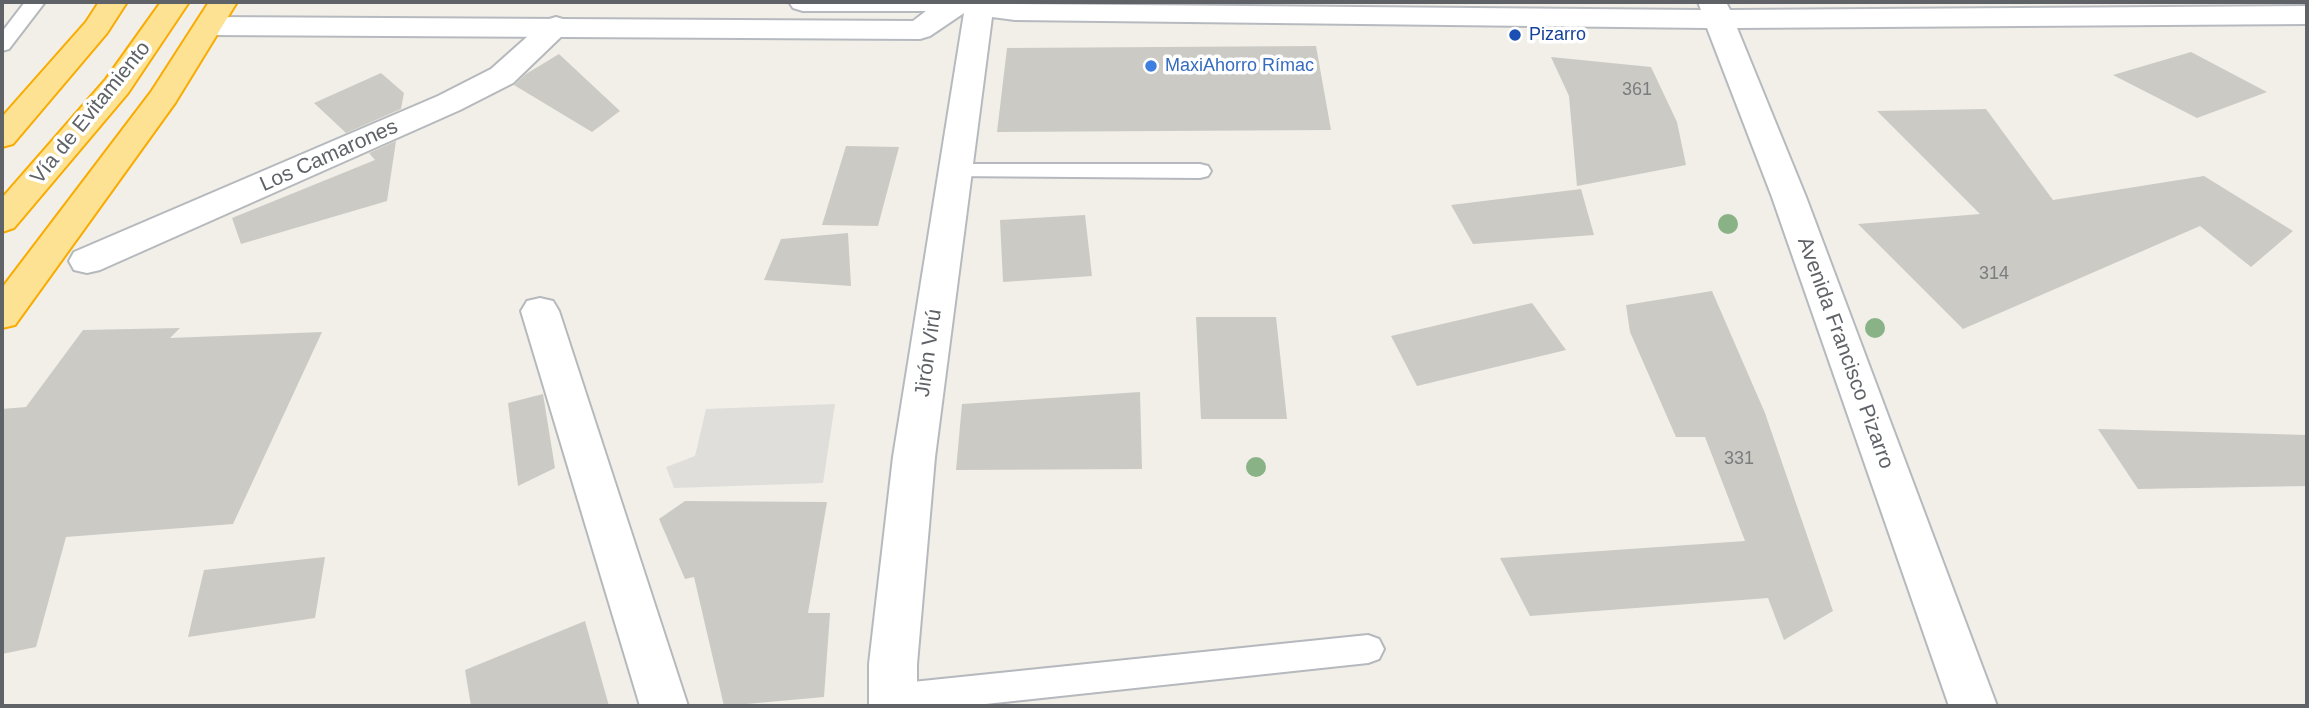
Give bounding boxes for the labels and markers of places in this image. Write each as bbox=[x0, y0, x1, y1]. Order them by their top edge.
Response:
place label: Pizarro bbox=[1529, 24, 1586, 46]
marker: Pizarro bbox=[1507, 27, 1523, 43]
place label: MaxiAhorro Rímac bbox=[1165, 55, 1314, 77]
marker: MaxiAhorro Rímac bbox=[1143, 58, 1159, 74]

